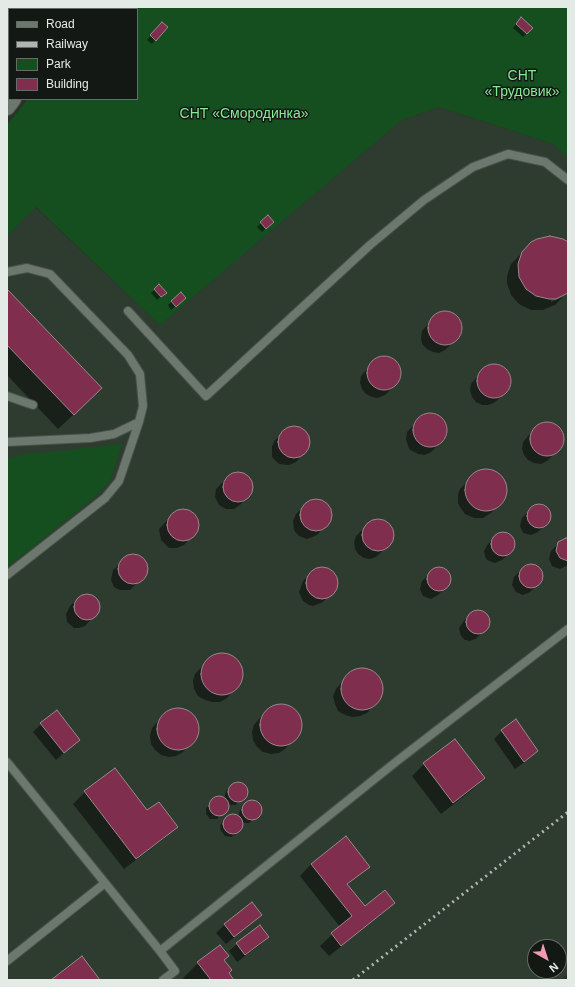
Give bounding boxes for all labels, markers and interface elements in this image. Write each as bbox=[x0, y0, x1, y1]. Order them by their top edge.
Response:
legend bbox=[8, 8, 138, 100]
text: Road bbox=[46, 17, 75, 31]
text: Railway bbox=[46, 37, 88, 51]
text: Park bbox=[46, 57, 71, 71]
park label: СНТ «Трудовик» bbox=[485, 68, 559, 100]
text: Building bbox=[46, 77, 89, 91]
park label: СНТ «Смородинка» bbox=[180, 106, 308, 122]
north arrow bbox=[527, 939, 567, 979]
text: N bbox=[547, 960, 561, 975]

